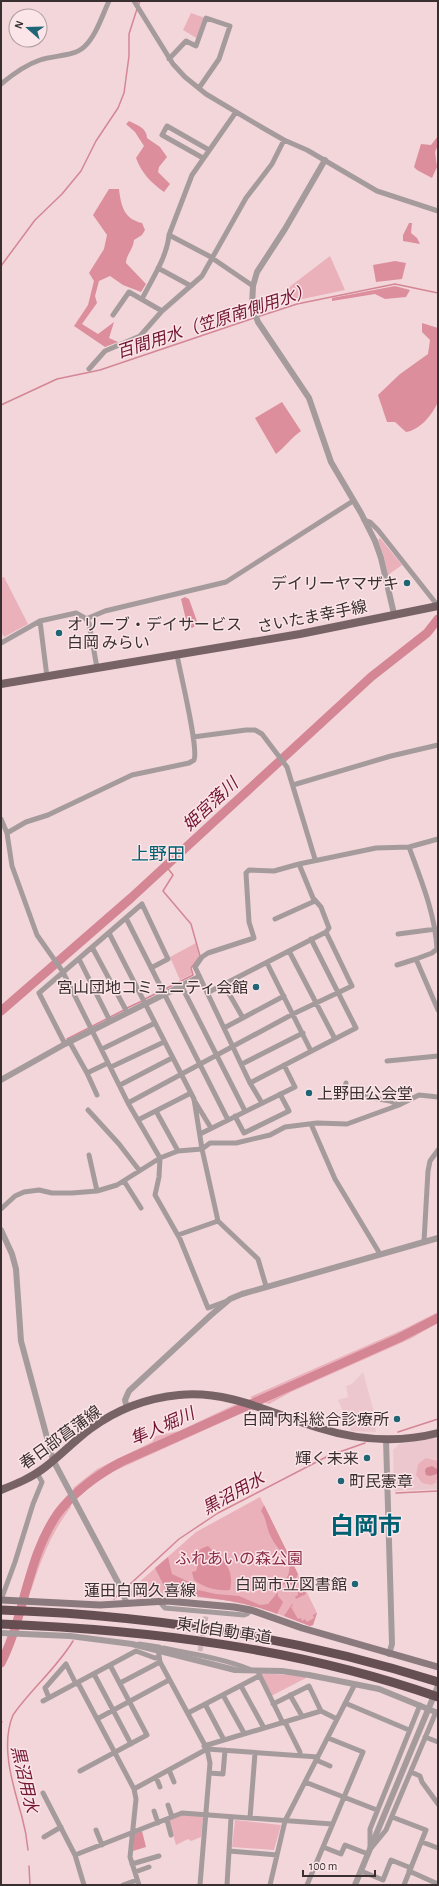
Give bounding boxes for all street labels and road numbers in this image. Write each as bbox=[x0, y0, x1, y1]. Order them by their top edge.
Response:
street label: さいたま幸手線 bbox=[256, 598, 368, 635]
street label: 春日部菖蒲線 bbox=[16, 1402, 104, 1472]
street label: 蓮田白岡久喜線 bbox=[84, 1582, 196, 1599]
street label: 東北自動車道 bbox=[175, 1615, 273, 1646]

